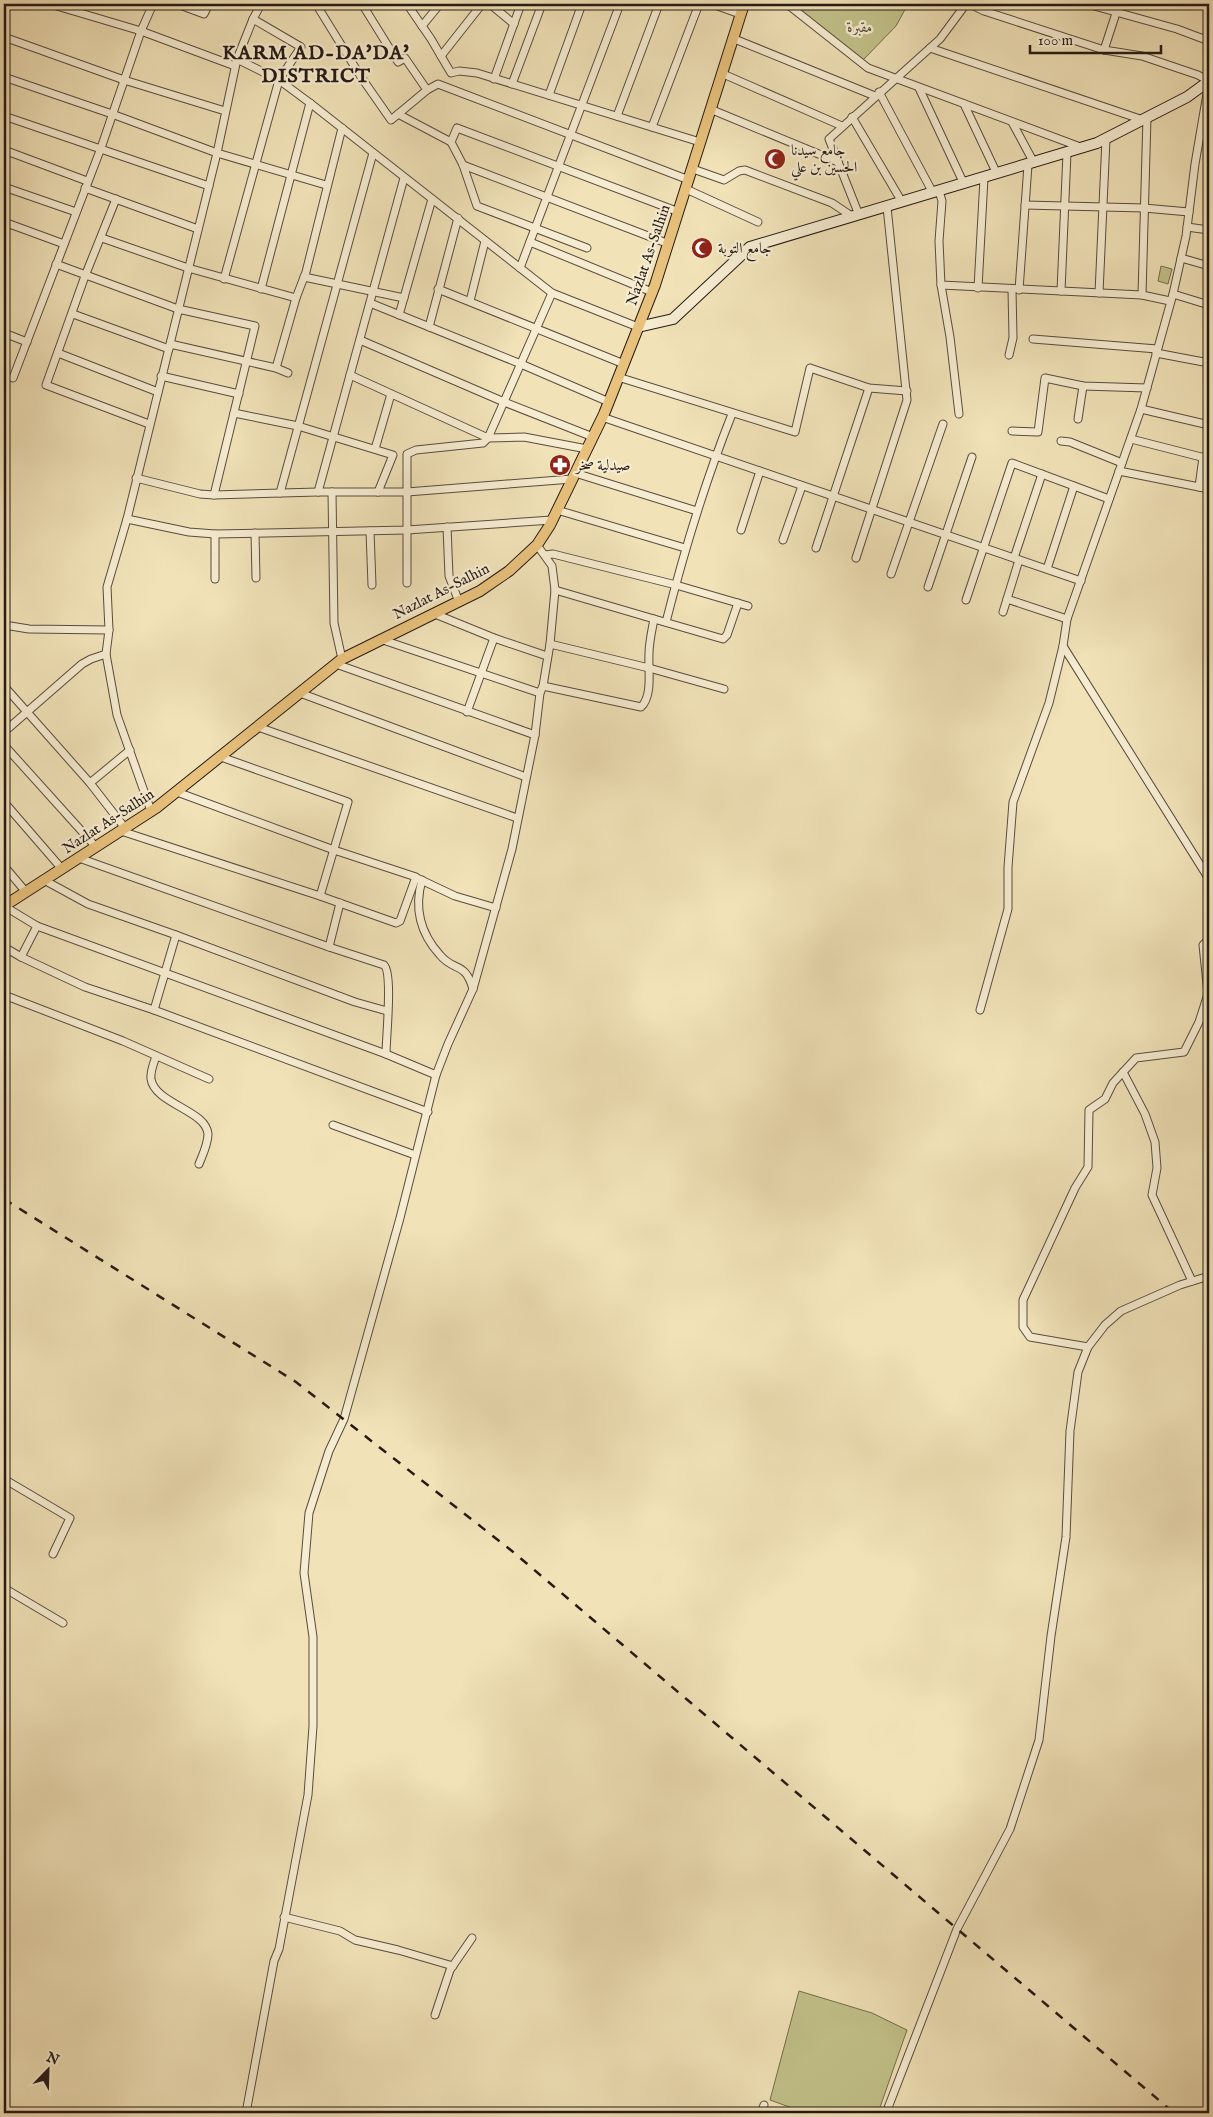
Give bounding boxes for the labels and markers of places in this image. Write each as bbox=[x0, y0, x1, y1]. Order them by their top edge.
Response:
place label: جامع سيدنا الحسين بن علي bbox=[791, 141, 857, 181]
mosque icon: جامع سيدنا الحسين بن علي bbox=[763, 147, 787, 171]
mosque icon: جامع التوبة bbox=[690, 236, 714, 260]
place label: جامع التوبة bbox=[718, 239, 772, 262]
pharmacy icon: صيدلية صخر bbox=[548, 453, 572, 477]
place label: صيدلية صخر bbox=[574, 456, 631, 475]

